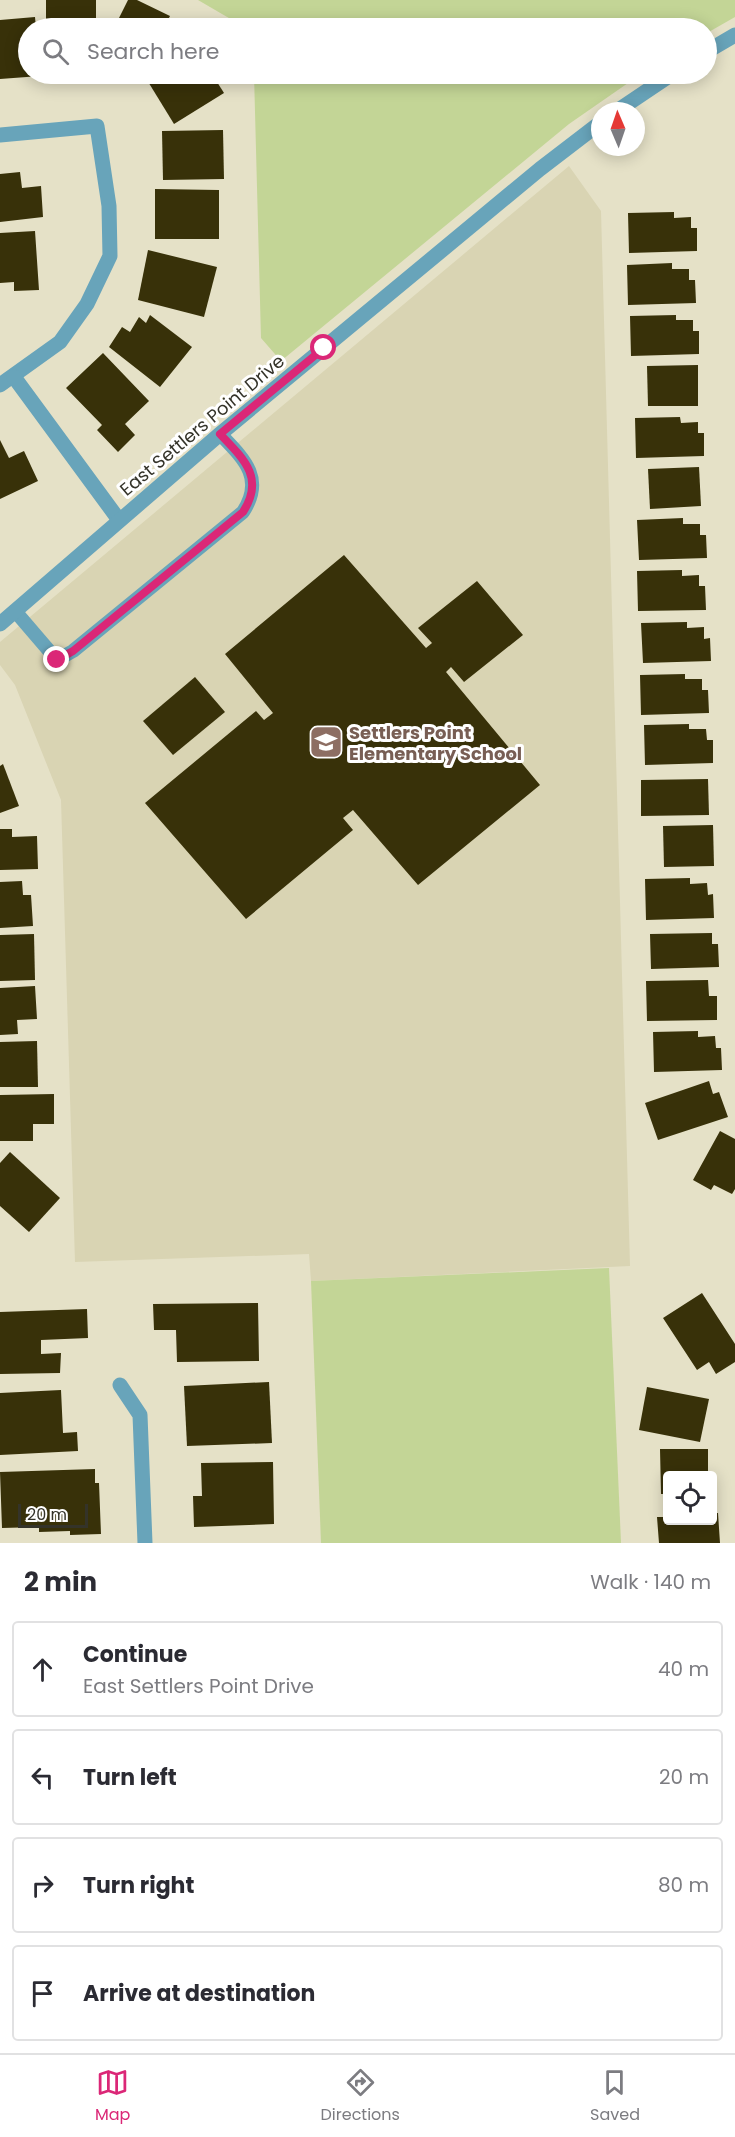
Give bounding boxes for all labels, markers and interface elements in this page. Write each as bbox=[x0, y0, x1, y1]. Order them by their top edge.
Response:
search box bbox=[18, 18, 717, 84]
icon: search bbox=[39, 35, 72, 68]
text: Search here bbox=[87, 36, 220, 67]
north arrow bbox=[591, 102, 645, 156]
route start bbox=[310, 334, 336, 360]
street label: East Settlers Point Drive bbox=[114, 349, 290, 501]
route end bbox=[43, 646, 69, 672]
place label: Settlers Point Elementary School bbox=[349, 720, 522, 766]
school or university icon: Settlers Point Elementary School bbox=[308, 724, 344, 760]
map controls bbox=[663, 1471, 717, 1525]
button: locate bbox=[663, 1471, 717, 1525]
scale bar bbox=[18, 1501, 88, 1528]
text: 20 m bbox=[27, 1503, 67, 1526]
text: 2 min bbox=[24, 1564, 97, 1600]
text: Walk · 140 m bbox=[590, 1568, 711, 1596]
text: Continue bbox=[83, 1639, 187, 1670]
icon: ahead bbox=[26, 1653, 59, 1686]
text: 40 m bbox=[658, 1655, 709, 1683]
text: East Settlers Point Drive bbox=[83, 1672, 314, 1700]
icon: left bbox=[26, 1761, 59, 1794]
text: Turn left bbox=[83, 1762, 177, 1793]
text: 20 m bbox=[659, 1763, 709, 1791]
icon: right bbox=[26, 1869, 59, 1902]
text: Turn right bbox=[83, 1870, 194, 1901]
text: 80 m bbox=[658, 1871, 709, 1899]
icon: arrive bbox=[26, 1977, 59, 2010]
text: Arrive at destination bbox=[83, 1978, 315, 2009]
tab: Map bbox=[95, 2066, 130, 2127]
tab: Directions bbox=[321, 2066, 400, 2127]
tab: Saved bbox=[590, 2066, 640, 2127]

